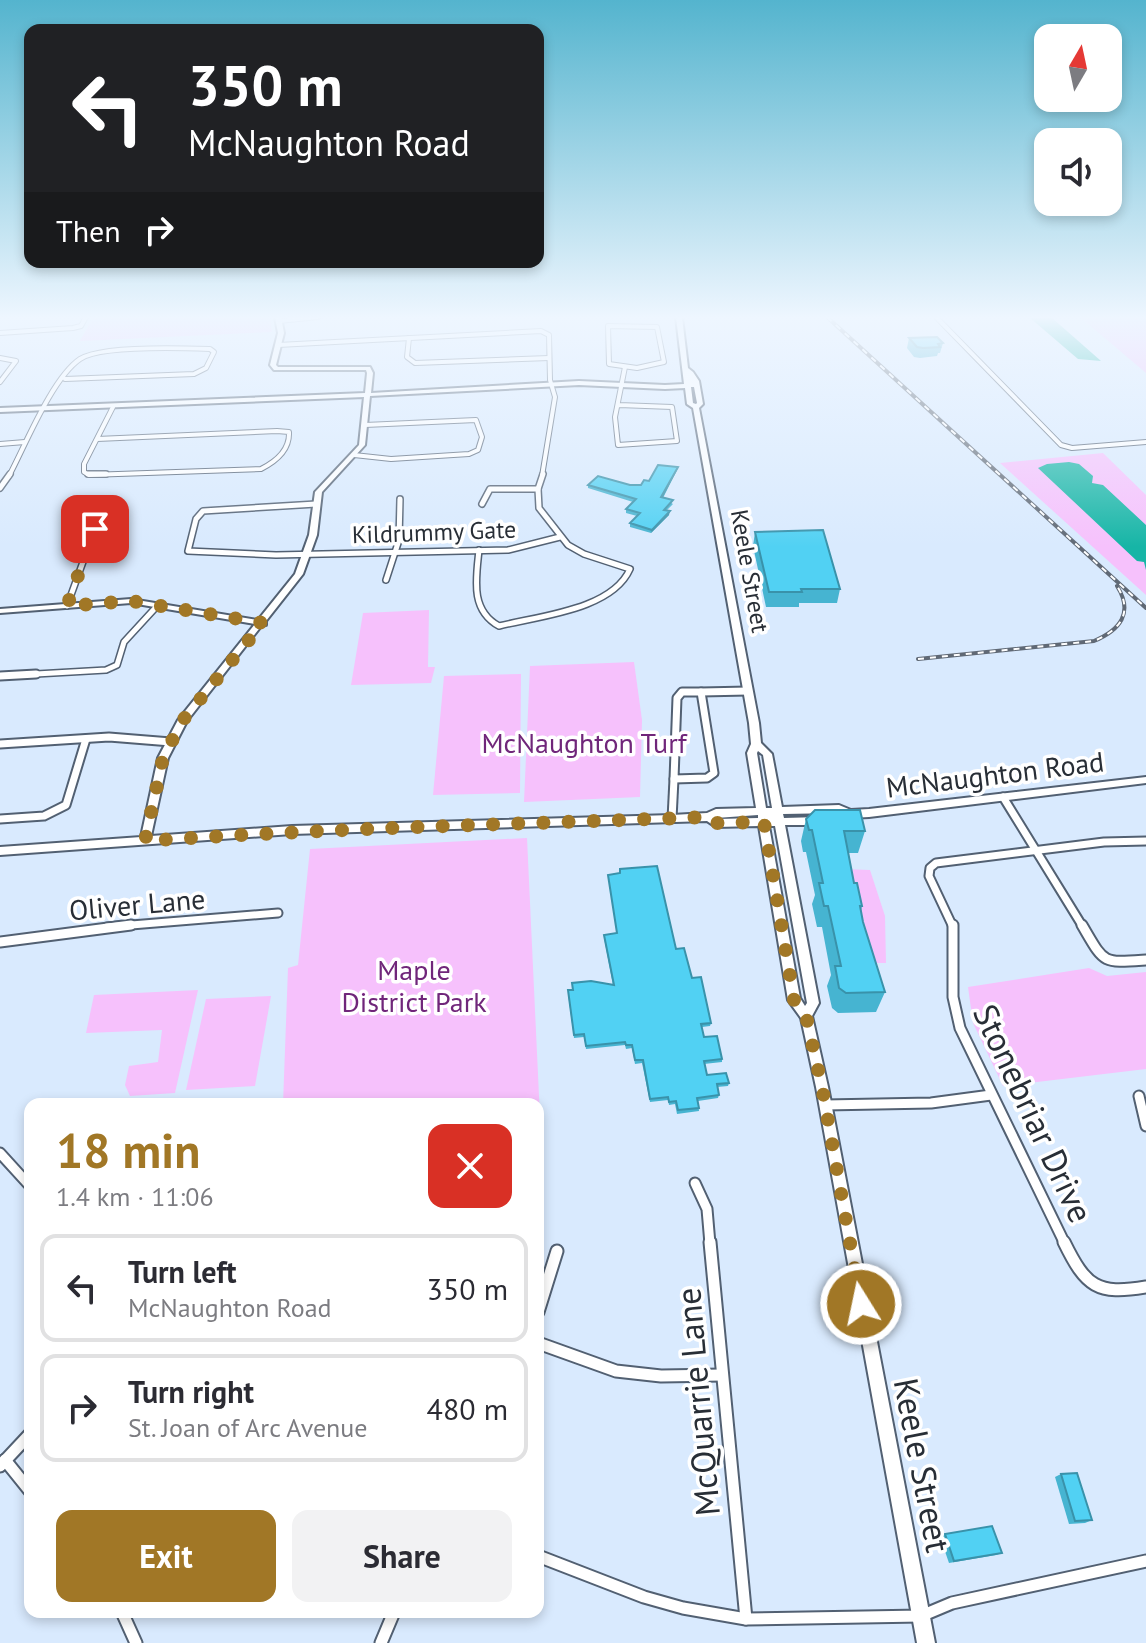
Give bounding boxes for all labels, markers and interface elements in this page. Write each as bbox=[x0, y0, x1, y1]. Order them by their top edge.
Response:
north arrow bbox=[1034, 24, 1122, 112]
map controls bbox=[1034, 24, 1122, 216]
text: 350 m bbox=[188, 49, 343, 121]
icon: left bbox=[56, 56, 160, 160]
text: McNaughton Road bbox=[188, 119, 470, 166]
button: sound bbox=[1034, 128, 1122, 216]
icon: right bbox=[137, 208, 181, 252]
text: Then bbox=[56, 211, 121, 250]
pin bbox=[61, 495, 129, 563]
icon: arrive bbox=[73, 507, 117, 551]
street label: Keele Street bbox=[724, 507, 776, 635]
street label: Kildrummy Gate bbox=[351, 514, 517, 550]
park label: McNaughton Turf bbox=[481, 724, 688, 761]
street label: McNaughton Road bbox=[884, 742, 1106, 806]
street label: Oliver Lane bbox=[67, 880, 207, 928]
park label: Maple District Park bbox=[341, 951, 487, 1020]
street label: Stonebriar Drive bbox=[964, 997, 1104, 1229]
text: 18 min bbox=[56, 1119, 200, 1181]
button: close bbox=[428, 1124, 512, 1208]
text: 1.4 km · 11:06 bbox=[56, 1180, 214, 1213]
text: Turn left bbox=[128, 1252, 236, 1291]
position arrow bbox=[819, 1262, 903, 1346]
icon: left bbox=[60, 1266, 104, 1310]
text: 350 m bbox=[427, 1269, 508, 1308]
street label: McQuarrie Lane bbox=[665, 1286, 729, 1518]
text: McNaughton Road bbox=[128, 1291, 332, 1324]
text: Turn right bbox=[128, 1372, 254, 1411]
street label: Keele Street bbox=[885, 1374, 962, 1556]
icon: right bbox=[60, 1386, 104, 1430]
text: 480 m bbox=[427, 1389, 508, 1428]
text: St. Joan of Arc Avenue bbox=[128, 1411, 368, 1444]
button: Exit bbox=[56, 1510, 276, 1602]
button: Share bbox=[292, 1510, 512, 1602]

